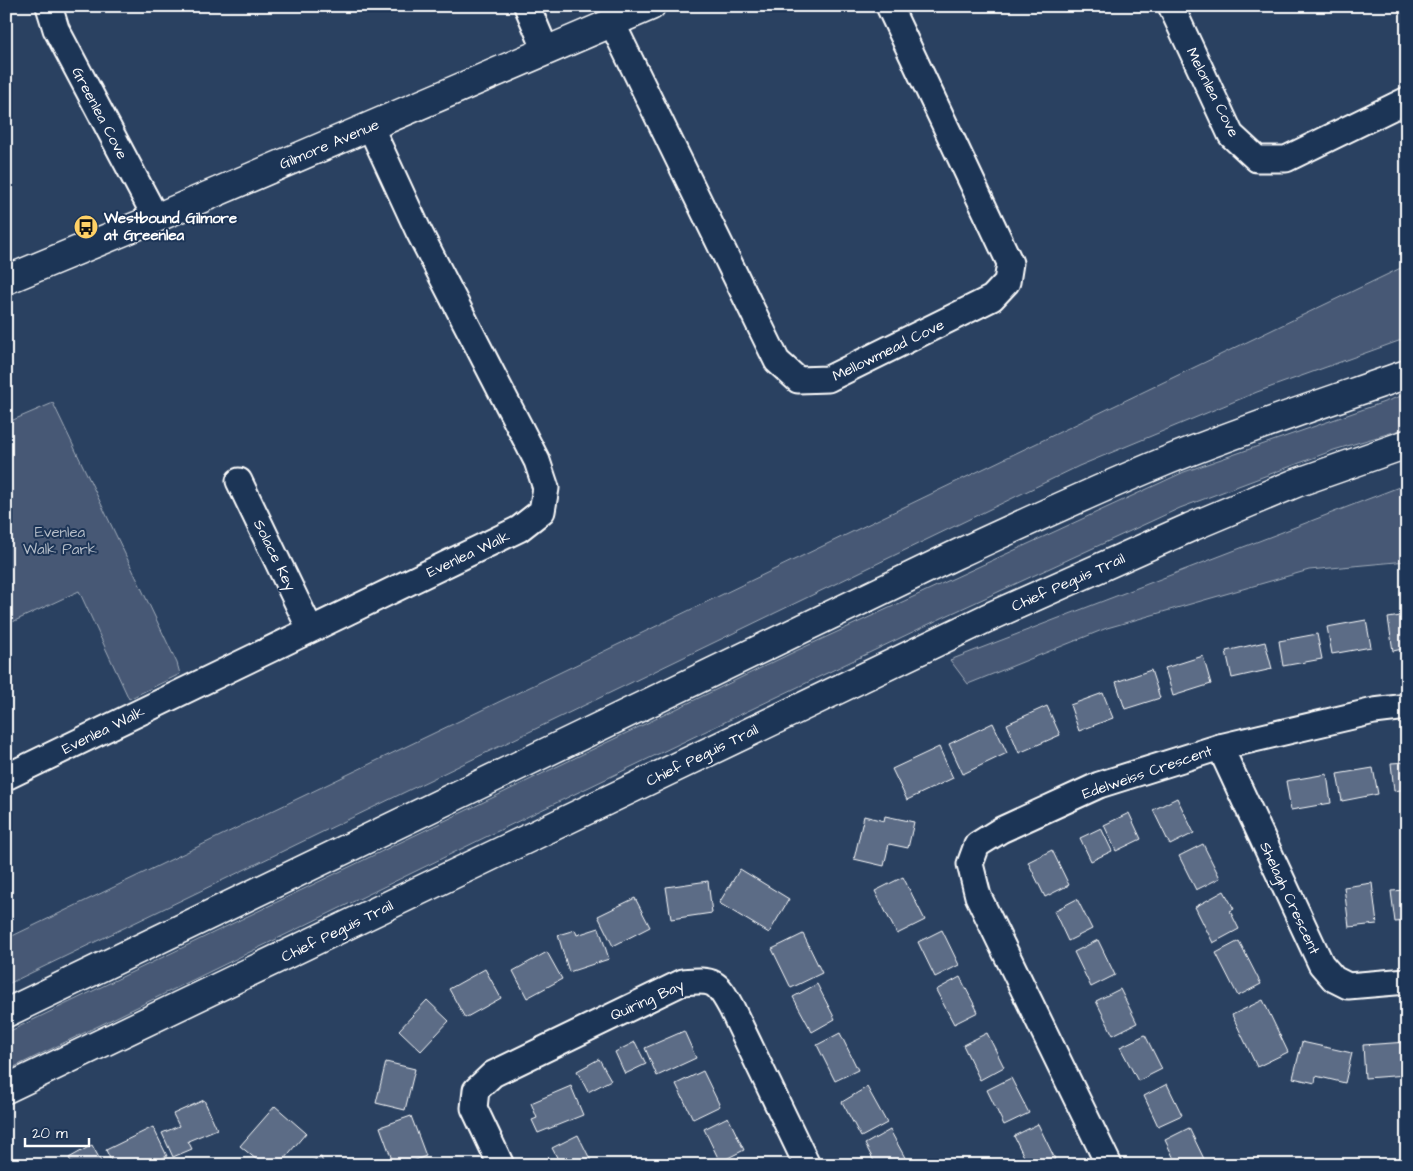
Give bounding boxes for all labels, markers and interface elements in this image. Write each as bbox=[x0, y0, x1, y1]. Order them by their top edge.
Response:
street label: Melonlea Cove bbox=[1181, 44, 1244, 141]
street label: Greenlea Cove bbox=[66, 64, 133, 163]
street label: Gilmore Avenue bbox=[276, 114, 382, 175]
place label: Westbound Gilmore at Greenlea bbox=[103, 208, 237, 246]
bus stop icon: Westbound Gilmore at Greenlea bbox=[73, 214, 99, 240]
street label: Mellowmead Cove bbox=[829, 314, 948, 387]
street label: Solace Key bbox=[247, 516, 301, 595]
park label: Evenlea Walk Park bbox=[23, 522, 97, 560]
street label: Evenlea Walk bbox=[423, 526, 513, 583]
street label: Chief Peguis Trail bbox=[1008, 548, 1129, 618]
street label: Evenlea Walk bbox=[58, 701, 148, 760]
street label: Chief Peguis Trail bbox=[643, 719, 762, 793]
street label: Edelweiss Crescent bbox=[1079, 740, 1215, 805]
street label: Shelagh Crescent bbox=[1253, 838, 1325, 958]
street label: Chief Peguis Trail bbox=[278, 895, 397, 969]
street label: Quiring Bay bbox=[607, 975, 688, 1027]
scale bar bbox=[25, 1116, 89, 1148]
text: 20 m bbox=[32, 1123, 68, 1144]

